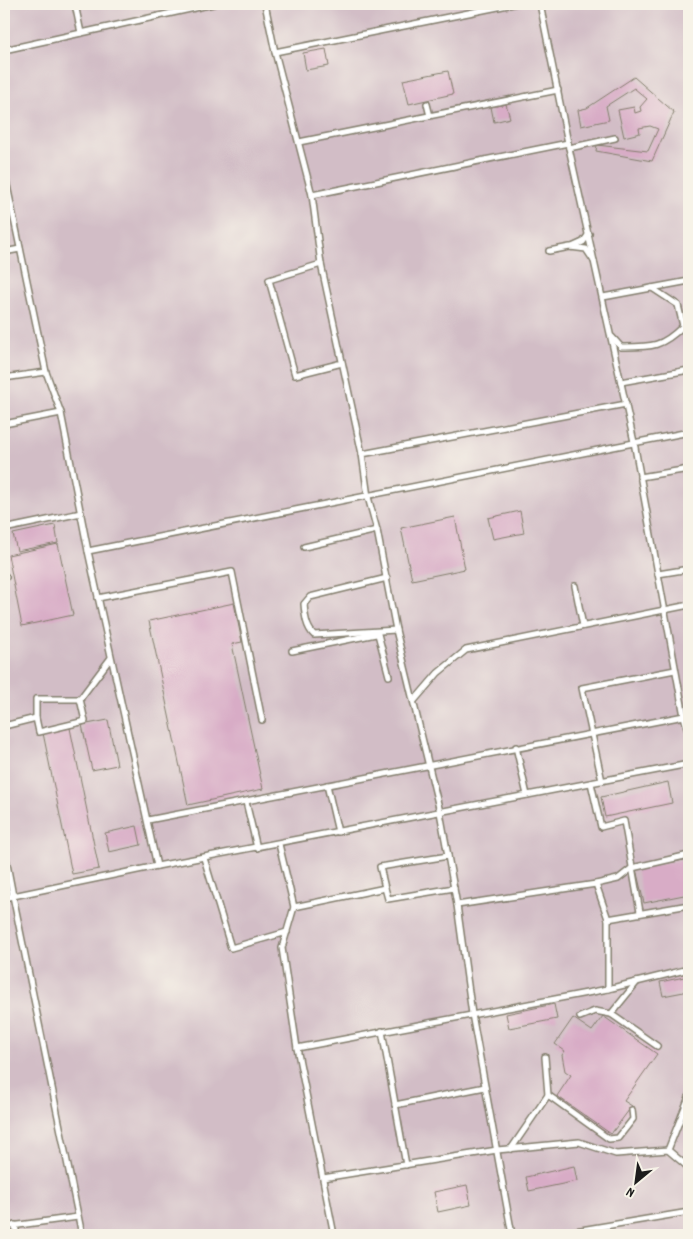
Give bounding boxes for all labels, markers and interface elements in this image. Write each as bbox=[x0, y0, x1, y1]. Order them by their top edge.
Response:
north arrow bbox=[610, 1156, 660, 1206]
text: N bbox=[623, 1181, 639, 1202]

